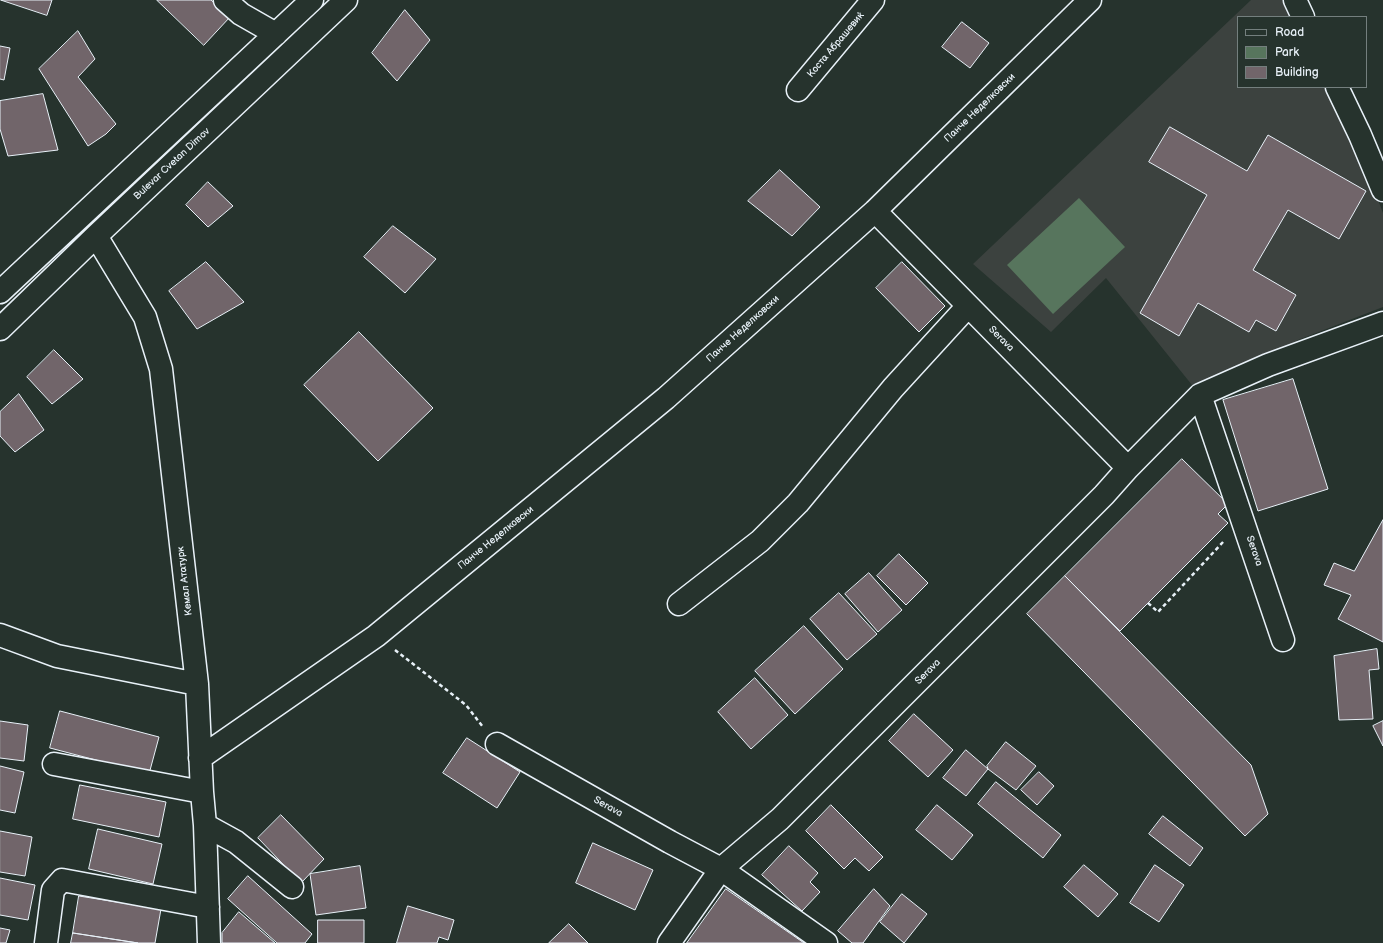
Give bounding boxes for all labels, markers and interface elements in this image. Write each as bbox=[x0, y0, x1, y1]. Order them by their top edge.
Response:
street label: Коста Абрашевиќ bbox=[805, 10, 867, 80]
legend bbox=[1237, 16, 1367, 88]
text: Road bbox=[1275, 25, 1304, 40]
text: Park bbox=[1275, 45, 1299, 60]
text: Building bbox=[1275, 65, 1319, 80]
street label: Панче Неделковски bbox=[942, 71, 1018, 145]
street label: Bulevar Cvetan Dimov bbox=[131, 126, 213, 202]
street label: Панче Неделковски bbox=[704, 293, 782, 365]
street label: Serava bbox=[986, 324, 1016, 354]
street label: Панче Неделковски bbox=[456, 504, 536, 572]
street label: Serava bbox=[1243, 534, 1265, 568]
street label: Кемал Ататурк bbox=[175, 546, 195, 616]
street label: Serava bbox=[913, 657, 943, 687]
street label: Serava bbox=[591, 794, 625, 820]

